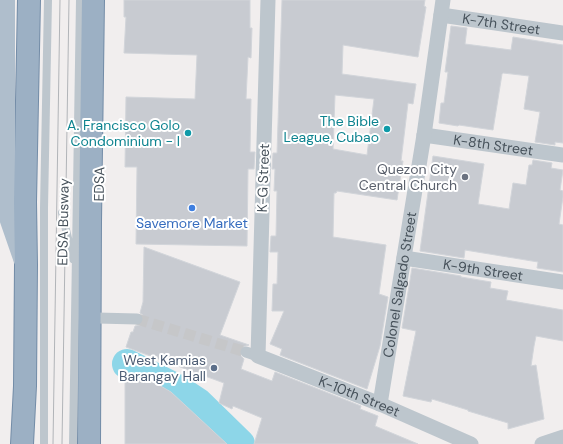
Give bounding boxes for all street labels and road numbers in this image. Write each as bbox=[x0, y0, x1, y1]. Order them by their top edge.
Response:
street label: K-7th Street bbox=[461, 9, 542, 39]
street label: K-8th Street bbox=[452, 130, 534, 160]
street label: K-G Street bbox=[253, 143, 273, 213]
street label: EDSA bbox=[90, 166, 108, 202]
street label: EDSA Busway bbox=[53, 178, 73, 266]
street label: Colonel Salgado Street bbox=[379, 210, 420, 359]
street label: K-9th Street bbox=[442, 255, 524, 285]
street label: K-10th Street bbox=[316, 372, 403, 421]

